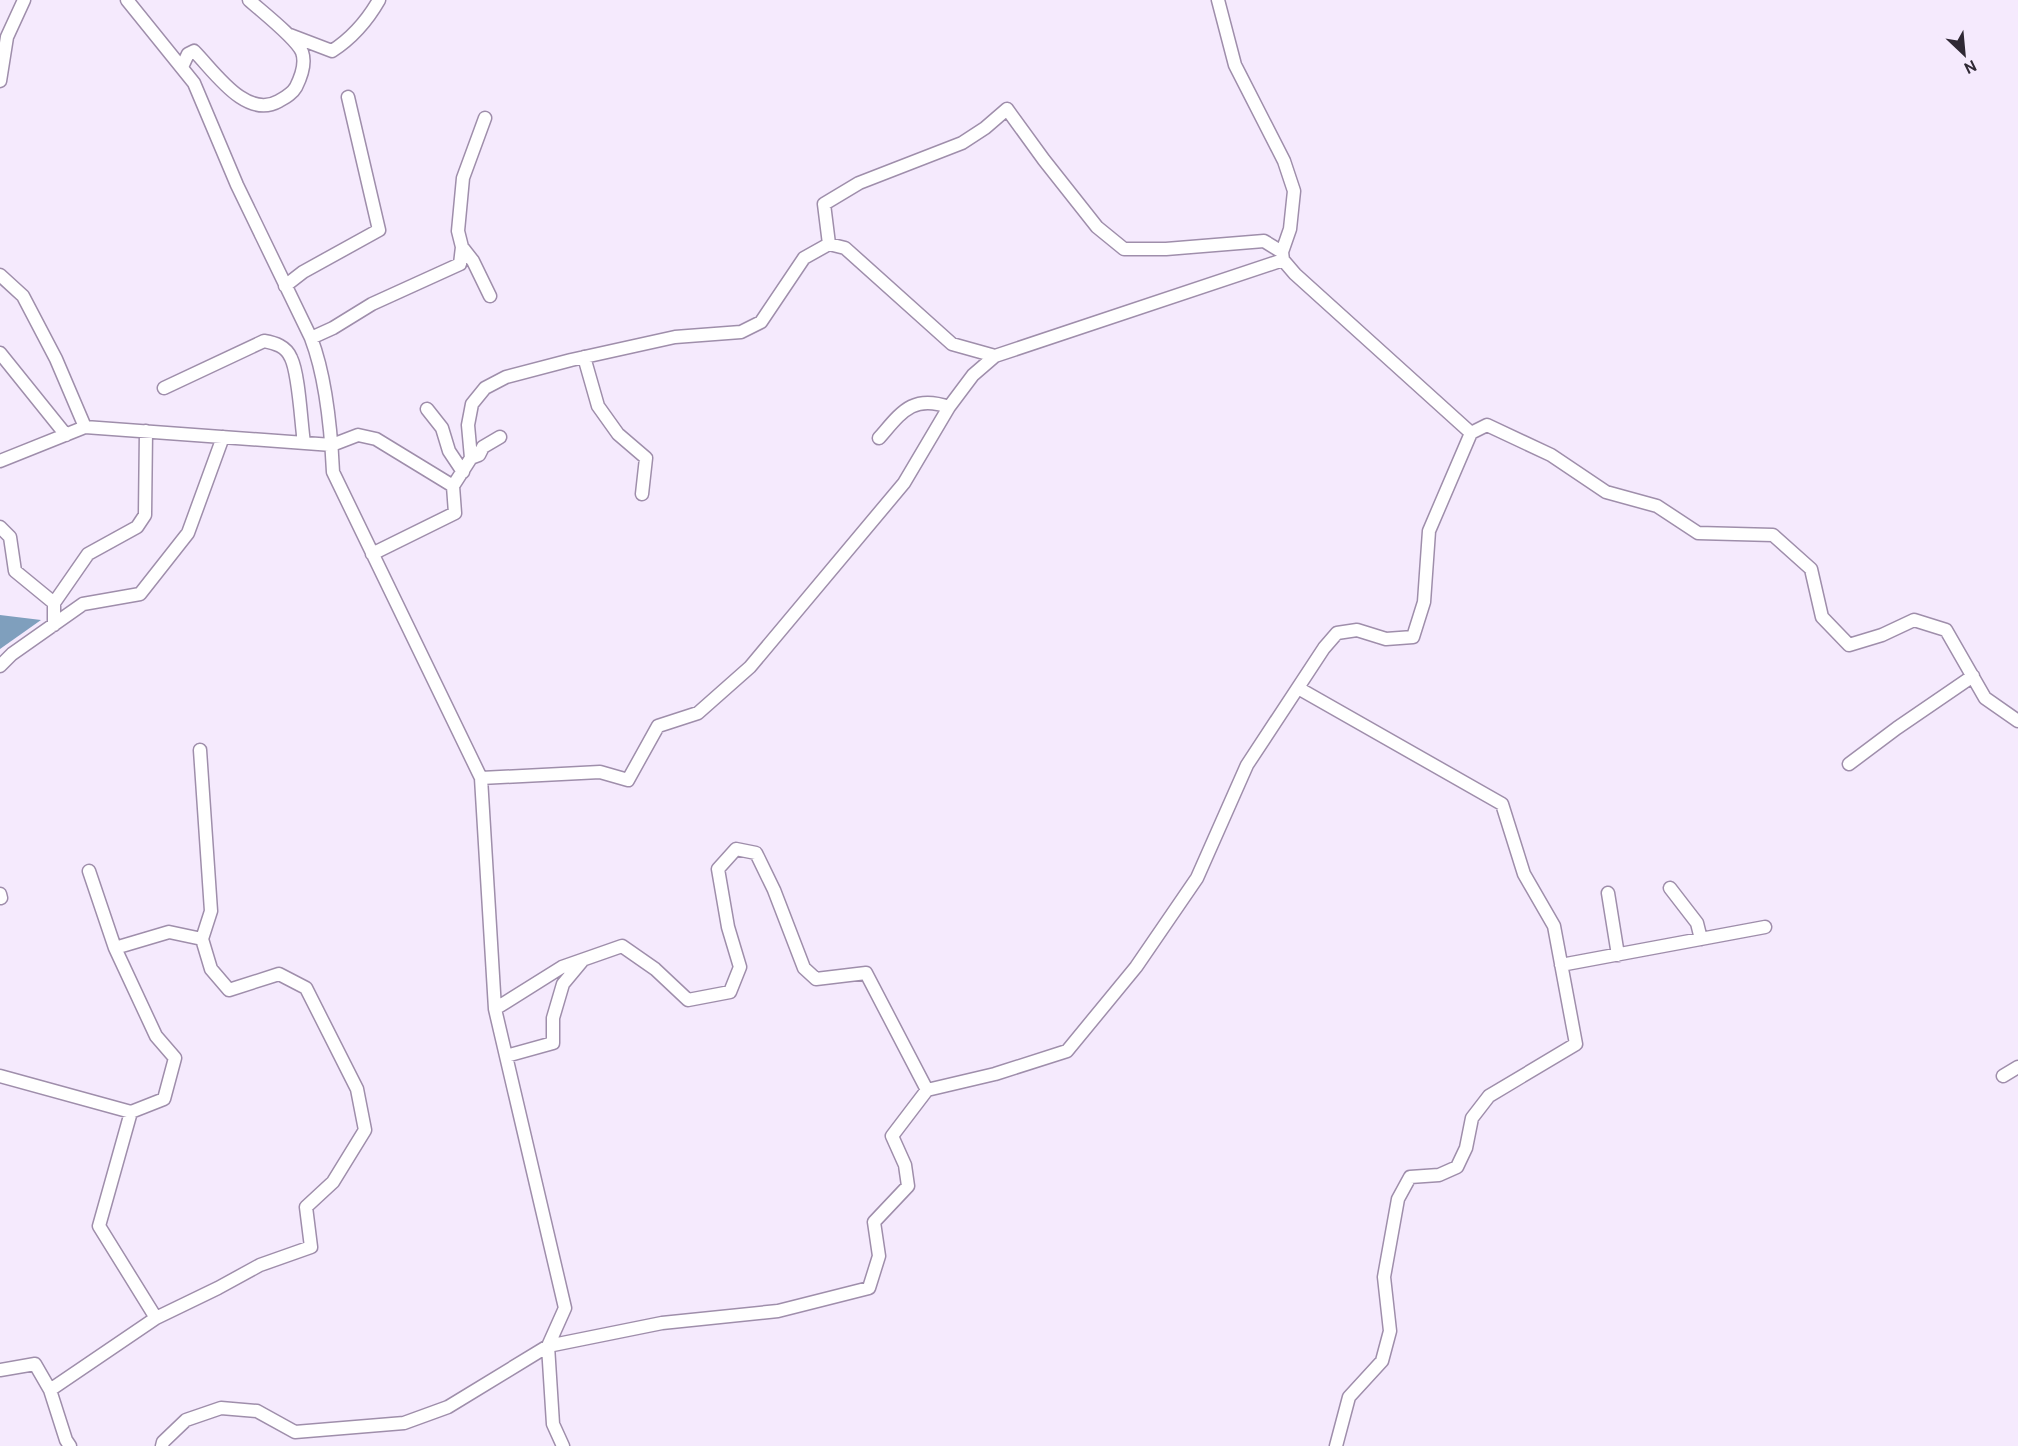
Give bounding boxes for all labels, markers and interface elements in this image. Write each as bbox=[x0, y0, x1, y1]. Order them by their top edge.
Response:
north arrow bbox=[1934, 24, 1994, 84]
text: N bbox=[1961, 56, 1980, 78]

